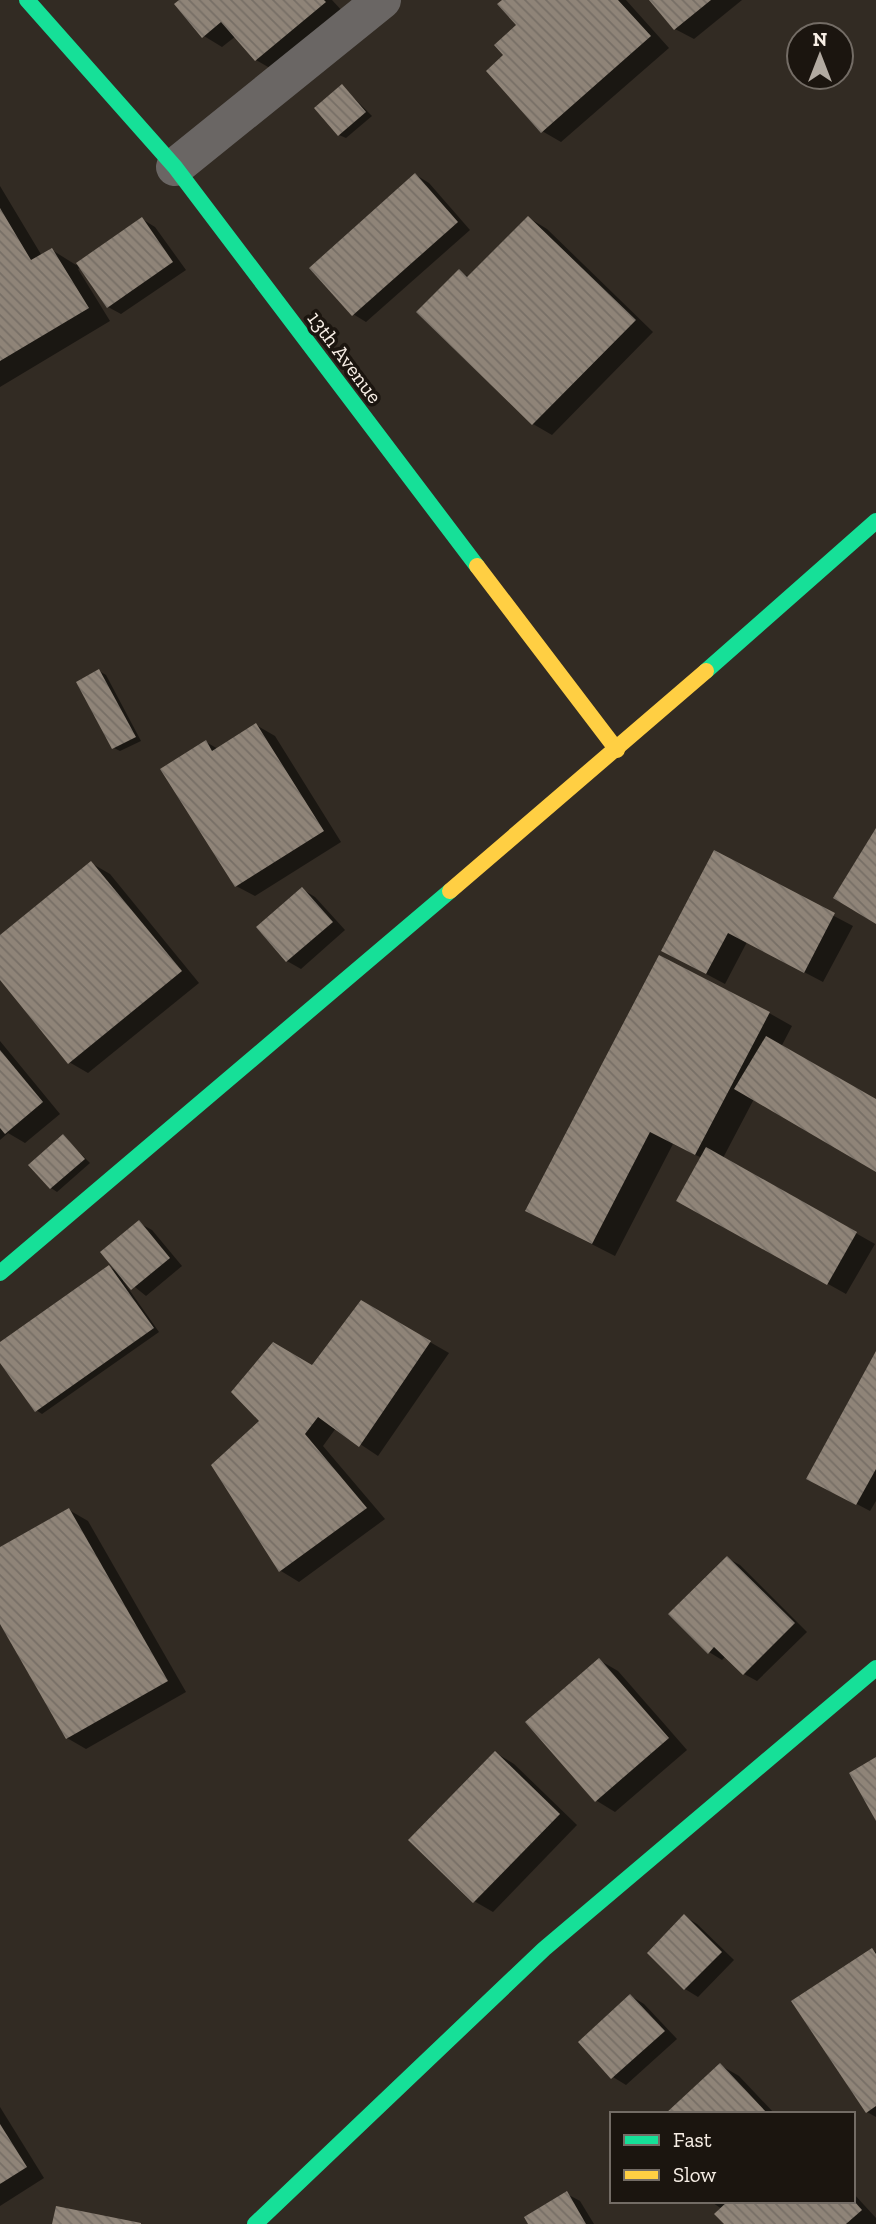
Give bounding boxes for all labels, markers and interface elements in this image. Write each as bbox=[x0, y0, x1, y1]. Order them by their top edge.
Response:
north arrow bbox=[785, 21, 855, 91]
text: N bbox=[813, 28, 827, 51]
street label: 13th Avenue bbox=[302, 306, 388, 408]
legend bbox=[610, 2112, 855, 2203]
text: Fast bbox=[673, 2127, 712, 2152]
text: Slow bbox=[673, 2162, 716, 2187]

